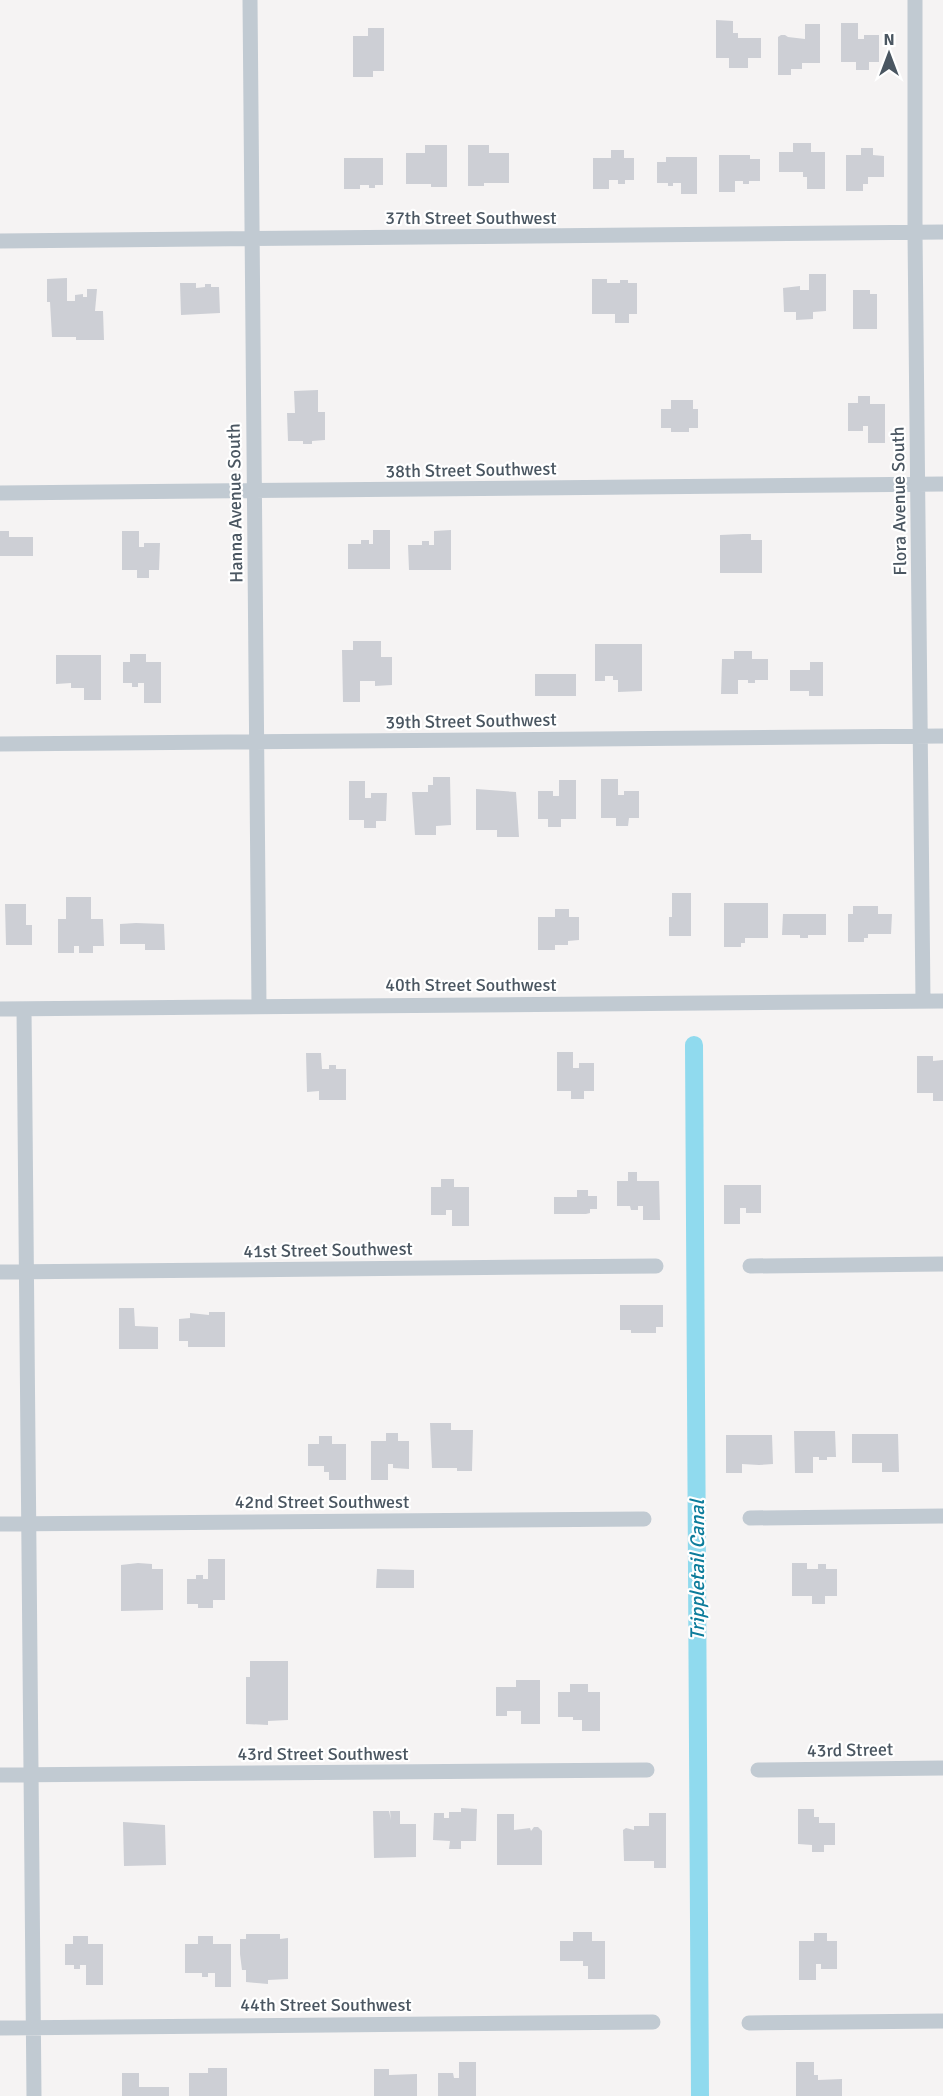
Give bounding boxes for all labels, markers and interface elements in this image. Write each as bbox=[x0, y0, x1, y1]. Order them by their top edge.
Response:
north arrow bbox=[859, 24, 919, 84]
text: N bbox=[883, 30, 895, 50]
street label: 37th Street Southwest bbox=[385, 207, 557, 229]
street label: Hanna Avenue South bbox=[223, 423, 247, 583]
street label: Flora Avenue South bbox=[887, 426, 911, 576]
street label: 38th Street Southwest bbox=[385, 458, 557, 482]
street label: 39th Street Southwest bbox=[385, 709, 557, 733]
street label: 40th Street Southwest bbox=[385, 974, 557, 996]
street label: 41st Street Southwest bbox=[243, 1238, 413, 1262]
street label: 42nd Street Southwest bbox=[235, 1491, 409, 1513]
water label: Trippletail Canal bbox=[685, 1498, 710, 1640]
street label: 43rd Street bbox=[807, 1738, 893, 1762]
street label: 43rd Street Southwest bbox=[237, 1743, 409, 1765]
street label: 44th Street Southwest bbox=[240, 1994, 412, 2016]

